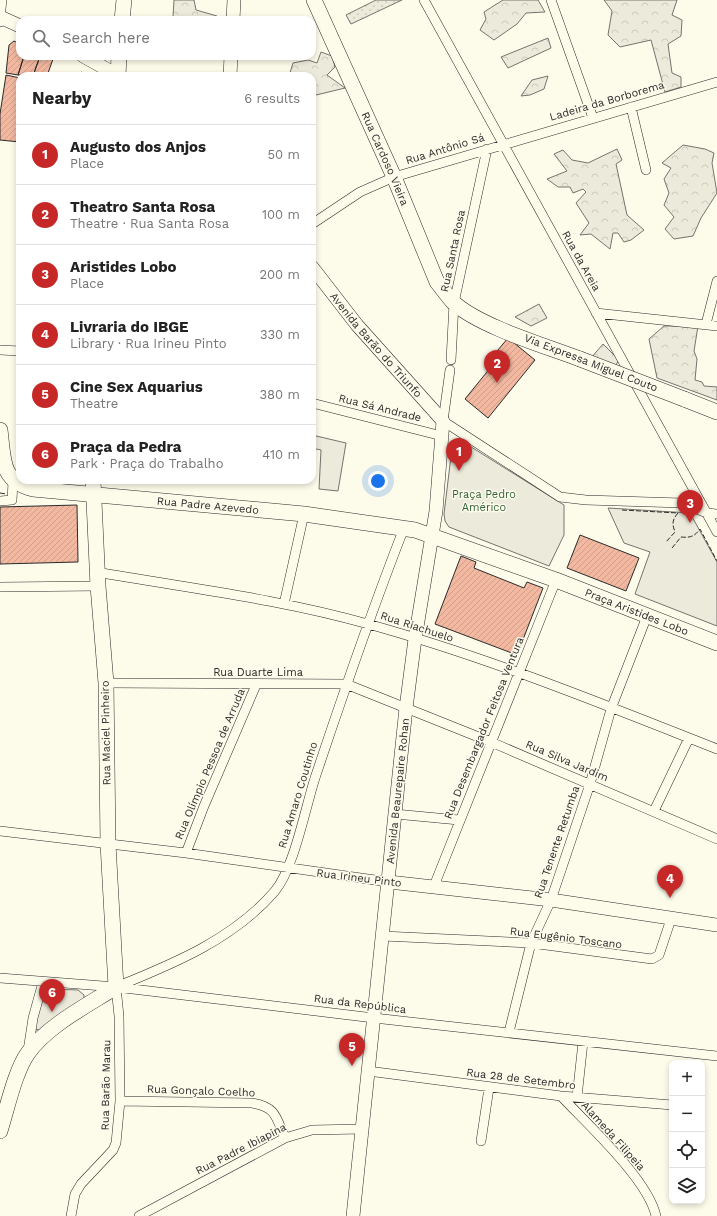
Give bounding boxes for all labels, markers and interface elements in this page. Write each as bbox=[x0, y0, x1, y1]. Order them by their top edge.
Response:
search box bbox=[16, 16, 316, 60]
icon: search bbox=[30, 27, 52, 49]
text: Search here bbox=[62, 29, 150, 47]
street label: Ladeira da Borborema bbox=[548, 78, 666, 124]
text: Nearby bbox=[32, 88, 91, 108]
text: 6 results bbox=[244, 91, 300, 106]
street label: Rua Cardoso Vieira bbox=[359, 110, 412, 208]
street label: Rua Antônio Sá bbox=[404, 131, 486, 167]
text: Augusto dos Anjos bbox=[70, 138, 206, 156]
text: 1 bbox=[42, 147, 48, 162]
text: 50 m bbox=[268, 147, 300, 162]
text: Place bbox=[70, 156, 104, 171]
text: Theatro Santa Rosa bbox=[70, 198, 215, 216]
text: 2 bbox=[41, 207, 49, 222]
text: 100 m bbox=[262, 207, 300, 222]
street label: Rua Santa Rosa bbox=[438, 209, 468, 293]
text: Theatre · Rua Santa Rosa bbox=[70, 216, 229, 231]
street label: Rua da Areia bbox=[559, 229, 603, 293]
text: Aristides Lobo bbox=[70, 258, 177, 276]
text: 3 bbox=[41, 267, 49, 282]
text: 200 m bbox=[259, 267, 300, 282]
text: Place bbox=[70, 276, 104, 291]
street label: Avenida Barão do Triunfo bbox=[328, 290, 425, 400]
text: Livraria do IBGE bbox=[70, 318, 189, 336]
text: 4 bbox=[41, 327, 49, 342]
text: 330 m bbox=[260, 327, 300, 342]
street label: Via Expressa Miguel Couto bbox=[523, 332, 659, 394]
text: Library · Rua Irineu Pinto bbox=[70, 336, 227, 351]
pin: 2 bbox=[484, 350, 510, 383]
text: Cine Sex Aquarius bbox=[70, 378, 203, 396]
text: 5 bbox=[41, 387, 49, 402]
text: 380 m bbox=[260, 387, 300, 402]
street label: Rua Sá Andrade bbox=[337, 391, 423, 425]
text: Theatre bbox=[70, 396, 118, 411]
text: Praça da Pedra bbox=[70, 438, 182, 456]
pin: 1 bbox=[446, 438, 472, 471]
text: 6 bbox=[41, 447, 49, 462]
text: 410 m bbox=[262, 447, 300, 462]
text: Park · Praça do Trabalho bbox=[70, 456, 223, 471]
your location bbox=[368, 471, 388, 491]
park label: Praça Pedro Américo bbox=[452, 488, 516, 514]
pin: 3 bbox=[677, 490, 703, 523]
street label: Rua Padre Azevedo bbox=[156, 494, 260, 516]
street label: Praça Aristides Lobo bbox=[583, 585, 690, 638]
street label: Rua Riachuelo bbox=[379, 609, 455, 645]
street label: Rua Desembargador Feitosa Ventura bbox=[441, 635, 527, 821]
street label: Rua Duarte Lima bbox=[213, 666, 303, 679]
street label: Rua Maciel Pinheiro bbox=[99, 680, 113, 786]
street label: Rua Olímpio Pessoa de Arruda bbox=[172, 687, 248, 841]
street label: Avenida Beaurepaire Rohan bbox=[384, 717, 412, 865]
street label: Rua Silva Jardim bbox=[524, 738, 610, 784]
street label: Rua Amaro Coutinho bbox=[276, 740, 320, 850]
street label: Rua Tenente Retumba bbox=[532, 784, 582, 900]
pin: 4 bbox=[657, 865, 683, 898]
street label: Rua Irineu Pinto bbox=[316, 866, 402, 890]
street label: Rua Eugênio Toscano bbox=[509, 925, 623, 951]
pin: 6 bbox=[39, 979, 65, 1012]
street label: Rua da República bbox=[313, 992, 407, 1016]
pin: 5 bbox=[339, 1033, 365, 1066]
street label: Rua Barão Marau bbox=[99, 1039, 113, 1131]
map controls bbox=[669, 1060, 705, 1204]
button: + bbox=[669, 1060, 705, 1096]
street label: Rua 28 de Setembro bbox=[466, 1066, 576, 1092]
street label: Rua Gonçalo Coelho bbox=[147, 1083, 255, 1099]
button: − bbox=[669, 1096, 705, 1132]
street label: Alameda Filipeia bbox=[579, 1099, 647, 1173]
street label: Rua Padre Ibiapina bbox=[193, 1120, 289, 1178]
button: locate bbox=[669, 1132, 705, 1168]
button: layers bbox=[669, 1168, 705, 1204]

